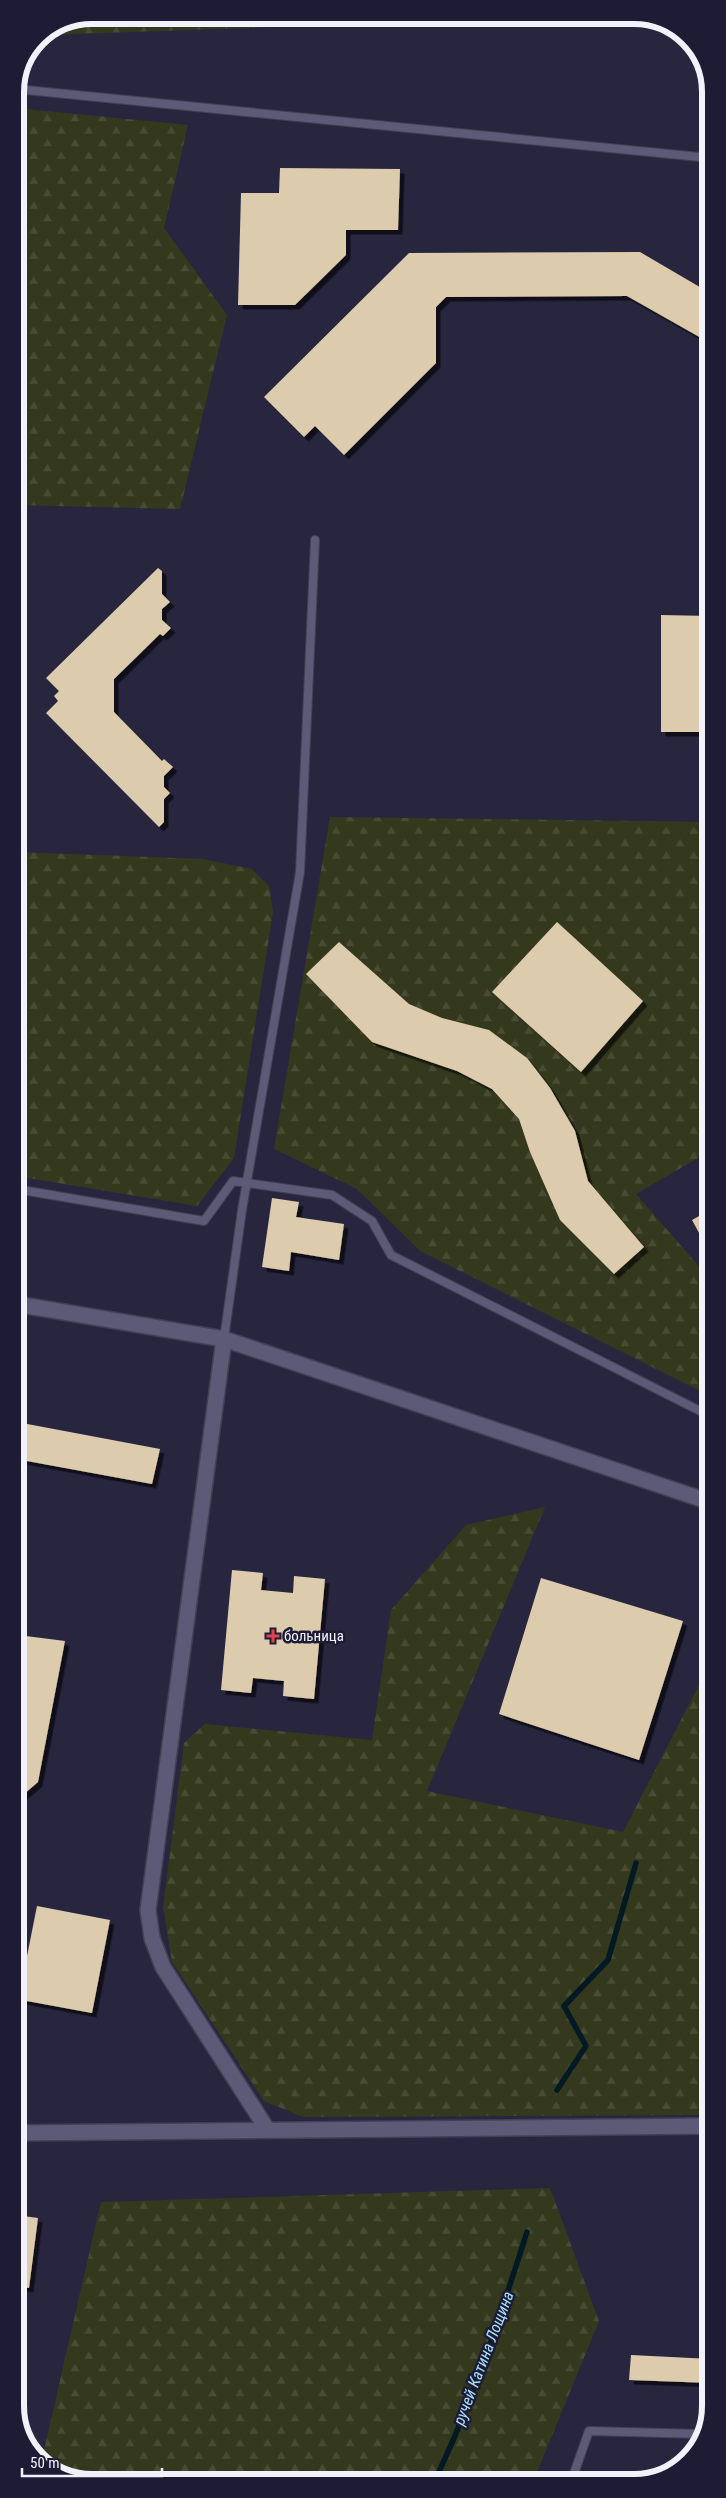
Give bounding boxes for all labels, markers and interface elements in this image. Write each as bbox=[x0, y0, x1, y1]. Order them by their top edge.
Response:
place label: больница bbox=[284, 1627, 344, 1645]
marker: больница bbox=[266, 1629, 280, 1643]
water label: ручей Катина Лощина bbox=[449, 2289, 518, 2429]
scale bar bbox=[22, 2446, 162, 2478]
text: 50 m bbox=[30, 2454, 60, 2472]

